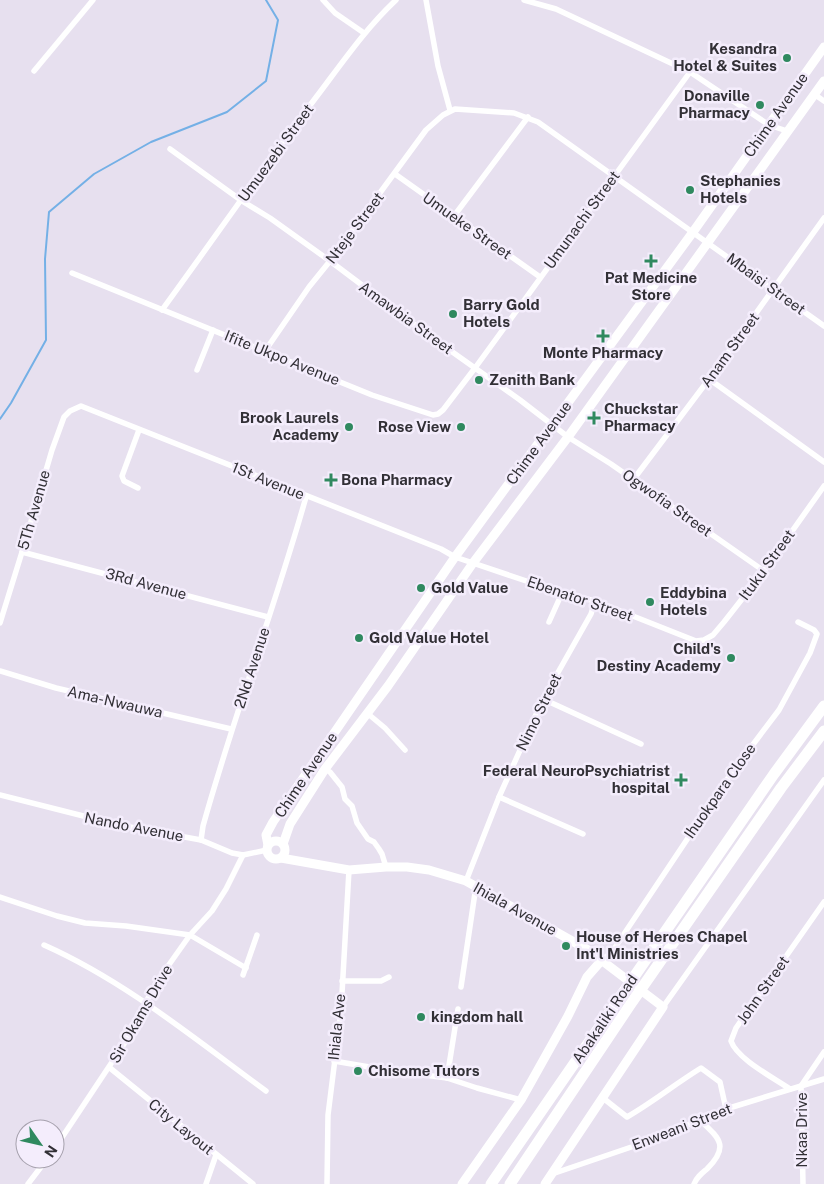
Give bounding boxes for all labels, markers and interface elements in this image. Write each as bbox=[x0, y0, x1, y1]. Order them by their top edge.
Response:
place label: Kesandra Hotel & Suites bbox=[673, 40, 777, 74]
marker: Kesandra Hotel & Suites bbox=[781, 52, 793, 64]
street label: Chime Avenue bbox=[740, 69, 811, 160]
place label: Donaville Pharmacy bbox=[678, 87, 751, 121]
marker: Donaville Pharmacy bbox=[754, 99, 766, 111]
street label: Umuezebi Street bbox=[235, 101, 317, 205]
street label: Umunachi Street bbox=[540, 167, 623, 272]
place label: Stephanies Hotels bbox=[700, 172, 781, 206]
marker: Stephanies Hotels bbox=[684, 184, 696, 196]
street label: Nteje Street bbox=[322, 188, 387, 267]
street label: Umueke Street bbox=[420, 189, 515, 263]
street label: Mbaisi Street bbox=[724, 249, 809, 318]
marker: Pat Medicine Store bbox=[645, 255, 657, 267]
place label: Pat Medicine Store bbox=[605, 269, 697, 303]
street label: Amawbia Street bbox=[356, 278, 457, 357]
place label: Barry Gold Hotels bbox=[463, 296, 540, 330]
marker: Barry Gold Hotels bbox=[447, 308, 459, 320]
street label: Anam Street bbox=[697, 309, 762, 390]
street label: Ifite Ukpo Avenue bbox=[222, 327, 342, 388]
marker: Monte Pharmacy bbox=[597, 330, 609, 342]
place label: Monte Pharmacy bbox=[543, 344, 664, 361]
place label: Zenith Bank bbox=[489, 371, 576, 388]
marker: Zenith Bank bbox=[473, 374, 485, 386]
street label: Chime Avenue bbox=[503, 398, 575, 488]
place label: Chuckstar Pharmacy bbox=[604, 400, 678, 434]
place label: Brook Laurels Academy bbox=[240, 409, 340, 443]
marker: Chuckstar Pharmacy bbox=[588, 412, 600, 424]
place label: Rose View bbox=[378, 418, 451, 435]
marker: Brook Laurels Academy bbox=[343, 421, 355, 433]
marker: Rose View bbox=[455, 421, 467, 433]
street label: 1St Avenue bbox=[229, 458, 307, 503]
street label: Ogwofia Street bbox=[619, 465, 715, 540]
street label: 5Th Avenue bbox=[14, 468, 53, 552]
place label: Bona Pharmacy bbox=[341, 471, 453, 488]
marker: Bona Pharmacy bbox=[325, 474, 337, 486]
street label: Ituku Street bbox=[735, 526, 798, 603]
street label: 3Rd Avenue bbox=[104, 565, 189, 603]
street label: Ebenator Street bbox=[525, 572, 635, 625]
place label: Gold Value bbox=[431, 579, 508, 596]
marker: Gold Value bbox=[415, 582, 427, 594]
place label: Eddybina Hotels bbox=[660, 584, 727, 618]
marker: Eddybina Hotels bbox=[644, 596, 656, 608]
street label: 2Nd Avenue bbox=[230, 625, 273, 711]
place label: Gold Value Hotel bbox=[369, 629, 489, 646]
marker: Gold Value Hotel bbox=[353, 632, 365, 644]
place label: Child's Destiny Academy bbox=[596, 640, 722, 674]
marker: Child's Destiny Academy bbox=[725, 652, 737, 664]
street label: Nimo Street bbox=[513, 670, 565, 753]
street label: Ama-Nwauwa bbox=[66, 682, 164, 721]
street label: Chime Avenue bbox=[271, 729, 340, 821]
street label: Ihuokpara Close bbox=[680, 740, 759, 842]
place label: Federal NeuroPsychiatrist hospital bbox=[483, 762, 670, 796]
marker: Federal NeuroPsychiatrist hospital bbox=[674, 773, 688, 787]
street label: Nando Avenue bbox=[83, 809, 185, 844]
street label: Ihiala Avenue bbox=[471, 879, 560, 938]
place label: House of Heroes Chapel Int'l Ministries bbox=[576, 928, 748, 962]
marker: House of Heroes Chapel Int'l Ministries bbox=[560, 940, 572, 952]
street label: John Street bbox=[733, 952, 792, 1027]
street label: Sir Okams Drive bbox=[106, 962, 176, 1066]
street label: Abakaliki Road bbox=[568, 971, 641, 1067]
street label: Ihiala Ave bbox=[325, 993, 348, 1061]
place label: kingdom hall bbox=[431, 1008, 523, 1025]
marker: kingdom hall bbox=[415, 1011, 427, 1023]
place label: Chisome Tutors bbox=[368, 1062, 480, 1079]
marker: Chisome Tutors bbox=[352, 1065, 364, 1077]
street label: Nkaa Drive bbox=[793, 1092, 810, 1168]
street label: City Layout bbox=[145, 1095, 217, 1158]
street label: Enweani Street bbox=[629, 1100, 734, 1153]
north arrow bbox=[15, 1119, 65, 1169]
text: N bbox=[41, 1142, 60, 1160]

